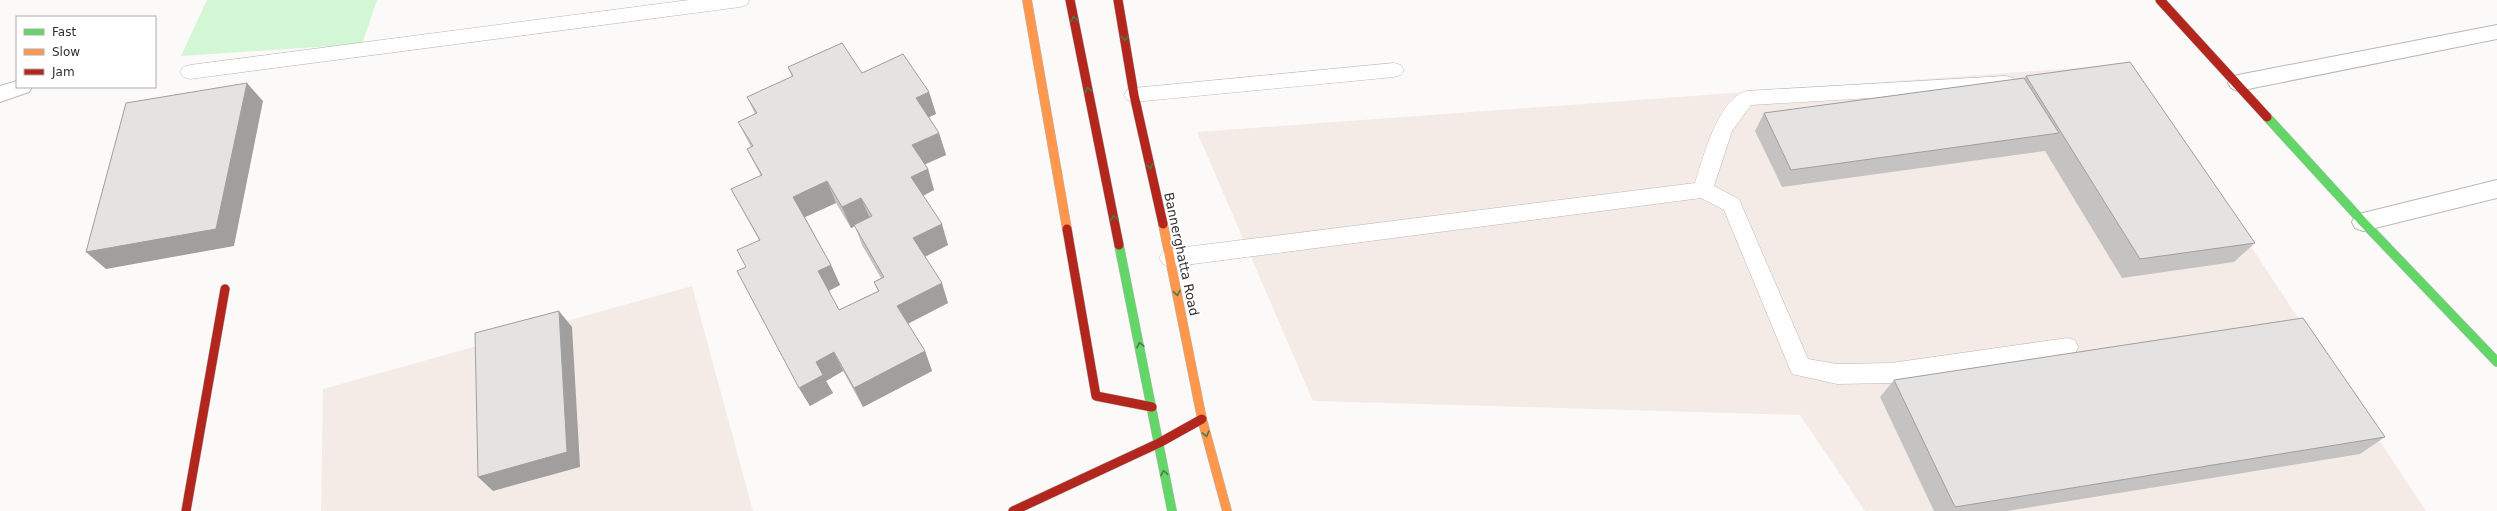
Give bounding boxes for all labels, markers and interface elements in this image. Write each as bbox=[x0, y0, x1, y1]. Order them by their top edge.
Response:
legend bbox=[16, 16, 156, 88]
one-way arrow bbox=[1070, 16, 1078, 22]
text: Fast bbox=[52, 25, 76, 39]
one-way arrow bbox=[1120, 35, 1129, 42]
text: Slow bbox=[52, 45, 80, 59]
text: Jam bbox=[51, 65, 75, 79]
one-way arrow bbox=[1084, 87, 1092, 93]
one-way arrow bbox=[1146, 163, 1154, 169]
street label: Bannerghatta Road bbox=[1161, 191, 1202, 317]
one-way arrow bbox=[1110, 215, 1118, 221]
one-way arrow bbox=[1172, 290, 1181, 296]
one-way arrow bbox=[1136, 342, 1144, 348]
one-way arrow bbox=[1201, 430, 1210, 437]
one-way arrow bbox=[1160, 470, 1169, 476]

